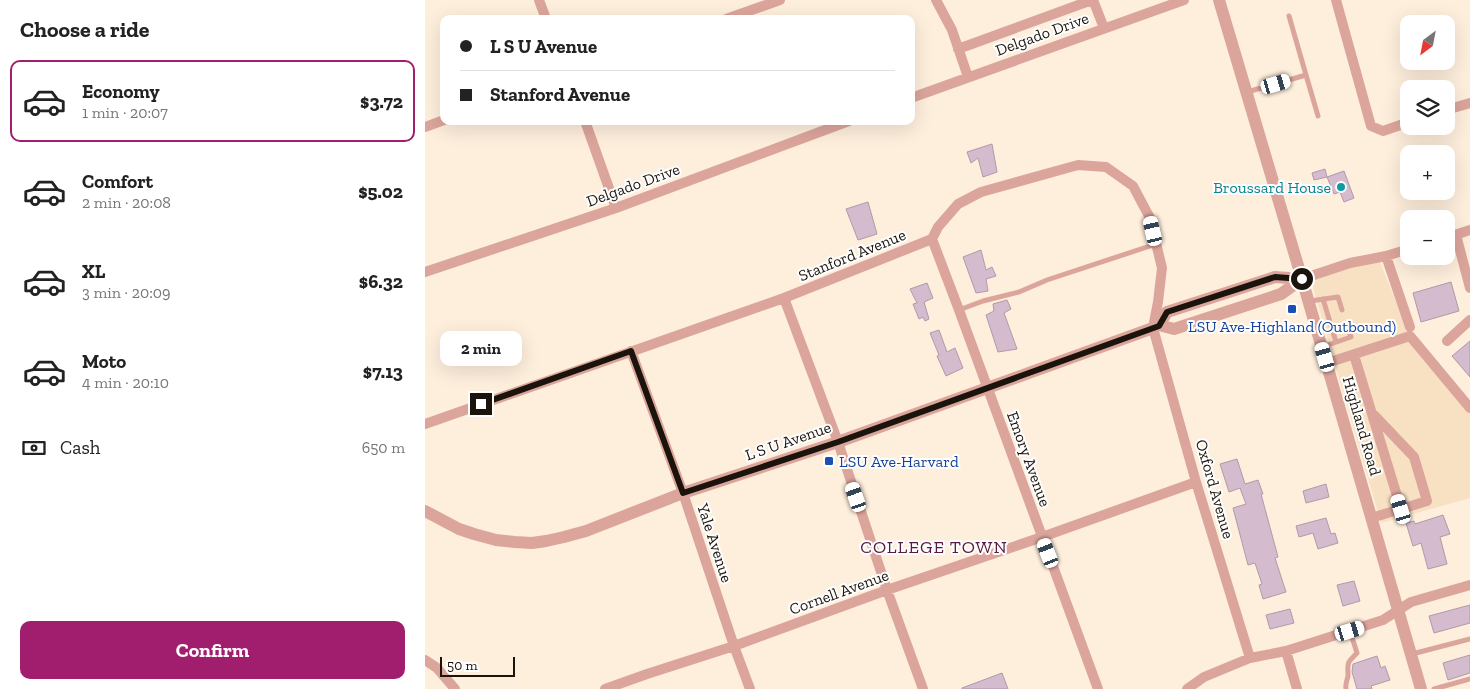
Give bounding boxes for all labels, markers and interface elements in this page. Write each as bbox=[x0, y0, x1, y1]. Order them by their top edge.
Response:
street label: Delgado Drive bbox=[993, 8, 1091, 60]
north arrow bbox=[1400, 15, 1455, 70]
map controls bbox=[1400, 15, 1455, 265]
text: Choose a ride bbox=[20, 16, 150, 43]
text: L S U Avenue bbox=[490, 35, 597, 58]
car bbox=[1259, 73, 1292, 95]
icon: car bbox=[22, 79, 67, 124]
text: Economy bbox=[82, 80, 160, 103]
button: layers bbox=[1400, 80, 1455, 135]
text: Stanford Avenue bbox=[490, 83, 630, 106]
text: $3.72 bbox=[360, 90, 403, 113]
text: 1 min · 20:07 bbox=[82, 103, 168, 122]
button: + bbox=[1400, 145, 1455, 200]
street label: Delgado Drive bbox=[584, 159, 682, 211]
icon: car bbox=[22, 169, 67, 214]
text: Comfort bbox=[82, 170, 153, 193]
place label: Broussard House bbox=[1213, 178, 1331, 197]
text: $5.02 bbox=[358, 180, 403, 203]
marker: Broussard House bbox=[1335, 181, 1347, 193]
text: 2 min · 20:08 bbox=[82, 193, 171, 212]
button: − bbox=[1400, 210, 1455, 265]
car bbox=[1142, 215, 1163, 247]
street label: Stanford Avenue bbox=[796, 225, 908, 285]
icon: car bbox=[22, 259, 67, 304]
text: XL bbox=[82, 260, 105, 283]
route start bbox=[1291, 268, 1313, 290]
text: $6.32 bbox=[359, 270, 403, 293]
text: 3 min · 20:09 bbox=[82, 283, 170, 302]
marker: LSU Ave-Highland (Outbound) bbox=[1286, 303, 1298, 315]
place label: LSU Ave-Highland (Outbound) bbox=[1188, 317, 1396, 336]
callout: 2 min bbox=[440, 332, 522, 366]
text: 2 min bbox=[461, 339, 501, 358]
car bbox=[1313, 341, 1336, 373]
icon: car bbox=[22, 349, 67, 394]
text: Moto bbox=[82, 350, 126, 373]
text: $7.13 bbox=[363, 360, 403, 383]
text: 4 min · 20:10 bbox=[82, 373, 169, 392]
street label: Highland Road bbox=[1339, 374, 1385, 478]
route end bbox=[470, 393, 492, 415]
street label: Emory Avenue bbox=[1003, 409, 1055, 509]
street label: L S U Avenue bbox=[743, 417, 833, 465]
icon: cash bbox=[20, 434, 48, 462]
text: Cash bbox=[60, 436, 100, 459]
street label: Oxford Avenue bbox=[1192, 437, 1238, 541]
text: 650 m bbox=[362, 438, 405, 457]
place label: LSU Ave-Harvard bbox=[839, 452, 959, 471]
marker: LSU Ave-Harvard bbox=[823, 455, 835, 467]
car bbox=[844, 480, 867, 514]
car bbox=[1389, 492, 1412, 526]
street label: Yale Avenue bbox=[693, 500, 737, 585]
district label: COLLEGE TOWN bbox=[860, 536, 1008, 558]
car bbox=[1035, 536, 1060, 570]
street label: Cornell Avenue bbox=[787, 565, 891, 619]
car bbox=[1333, 619, 1366, 643]
button: Confirm bbox=[20, 621, 405, 679]
scale bar bbox=[440, 654, 515, 677]
text: 50 m bbox=[447, 657, 478, 674]

